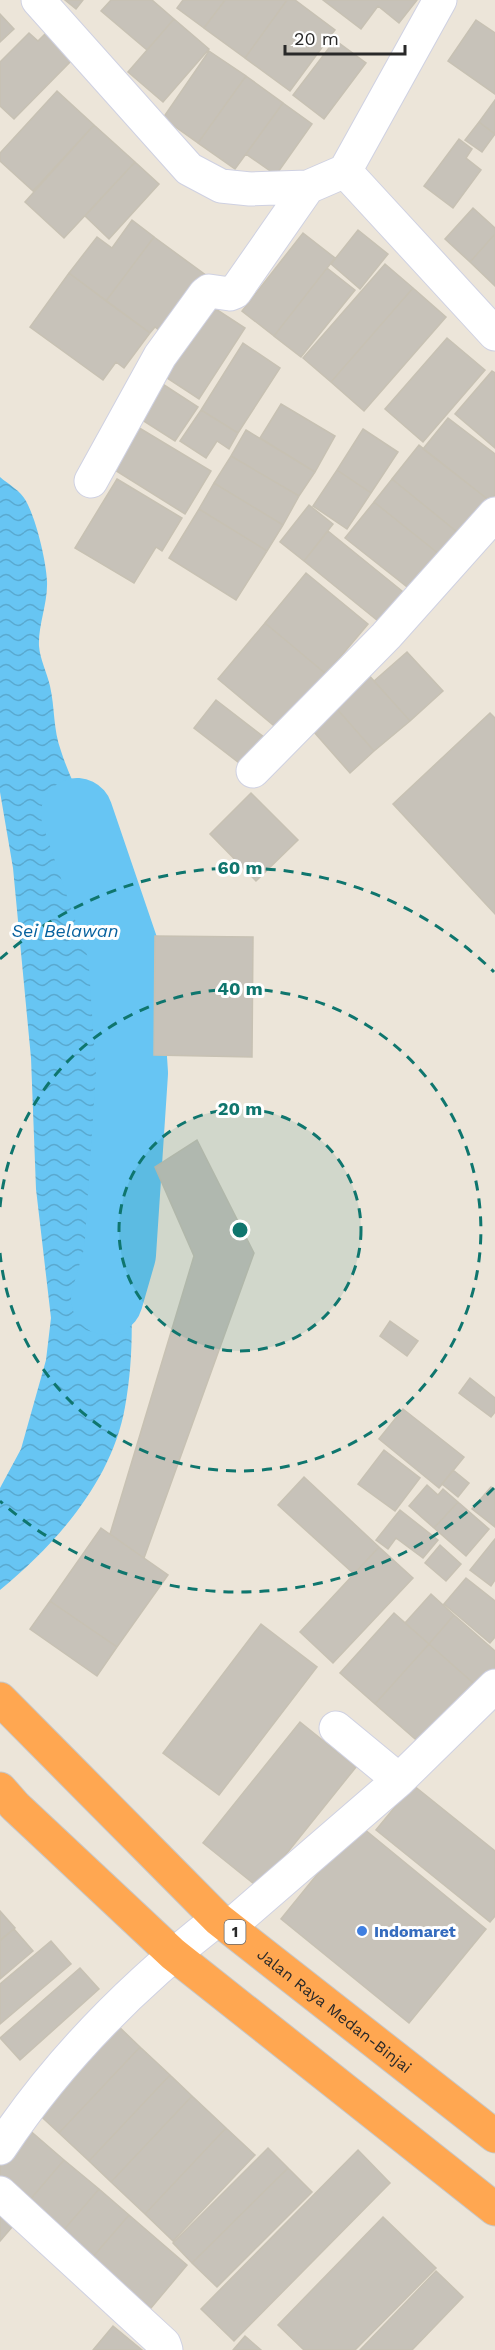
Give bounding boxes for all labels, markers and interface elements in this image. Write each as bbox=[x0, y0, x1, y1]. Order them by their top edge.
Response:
scale bar bbox=[285, 18, 405, 56]
text: 20 m bbox=[294, 28, 339, 49]
text: 60 m bbox=[218, 857, 262, 878]
water label: Sei Belawan bbox=[11, 920, 119, 941]
text: 40 m bbox=[217, 978, 263, 999]
text: 20 m bbox=[218, 1098, 262, 1119]
centre of rings bbox=[230, 1220, 250, 1240]
road number: 1 bbox=[224, 1920, 246, 1944]
place label: Indomaret bbox=[374, 1922, 456, 1941]
marker: Indomaret bbox=[355, 1924, 369, 1938]
street label: Jalan Raya Medan-Binjai bbox=[254, 1944, 416, 2077]

